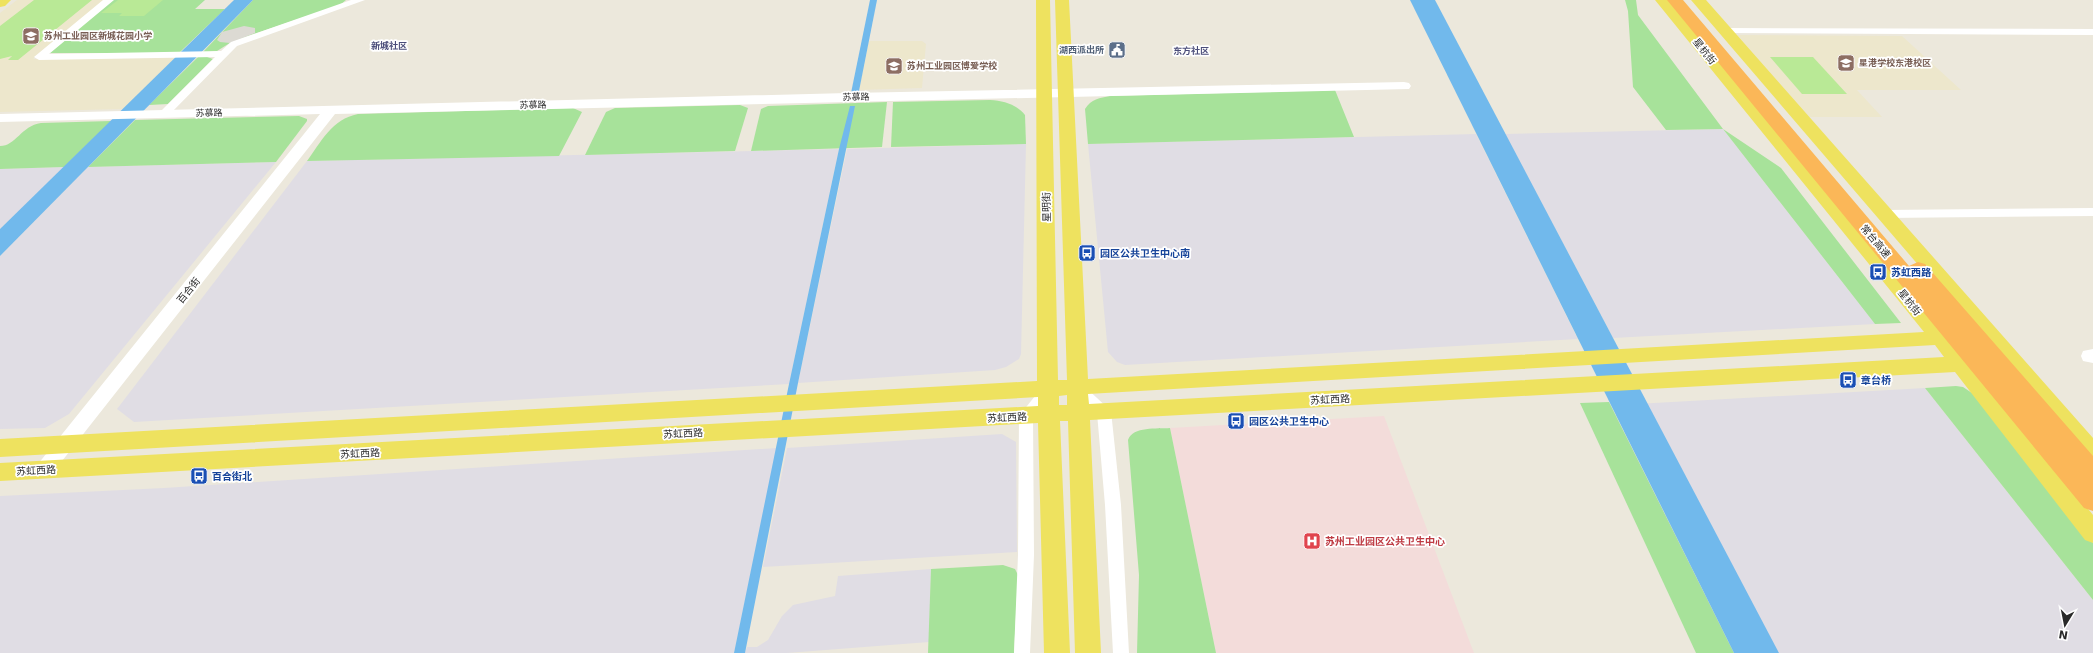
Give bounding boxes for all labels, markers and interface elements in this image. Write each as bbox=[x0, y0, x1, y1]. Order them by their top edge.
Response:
school or university icon: 苏州工业园区新城花园小学 bbox=[21, 26, 41, 46]
place label: 苏州工业园区新城花园小学 bbox=[44, 30, 152, 41]
street label: 星杭街 bbox=[1691, 36, 1718, 66]
district label: 新城社区 bbox=[371, 40, 407, 51]
public building icon: 湖西派出所 bbox=[1107, 40, 1127, 60]
place label: 湖西派出所 bbox=[1059, 45, 1104, 55]
district label: 东方社区 bbox=[1173, 45, 1209, 56]
school or university icon: 星港学校东港校区 bbox=[1836, 53, 1856, 73]
school or university icon: 苏州工业园区博爱学校 bbox=[884, 56, 904, 76]
place label: 星港学校东港校区 bbox=[1859, 57, 1931, 68]
place label: 苏州工业园区博爱学校 bbox=[907, 60, 998, 71]
street label: 苏慕路 bbox=[842, 92, 870, 102]
street label: 苏慕路 bbox=[519, 100, 547, 110]
street label: 苏慕路 bbox=[195, 108, 223, 118]
street label: 星明街 bbox=[1041, 192, 1052, 222]
street label: 常台高速 bbox=[1859, 222, 1893, 260]
bus stop icon: 园区公共卫生中心南 bbox=[1077, 243, 1097, 263]
place label: 园区公共卫生中心南 bbox=[1100, 248, 1190, 259]
bus stop icon: 苏虹西路 bbox=[1868, 262, 1888, 282]
place label: 苏虹西路 bbox=[1891, 267, 1932, 278]
street label: 百合街 bbox=[175, 275, 202, 305]
street label: 星杭街 bbox=[1896, 287, 1923, 317]
bus stop icon: 章台桥 bbox=[1838, 370, 1858, 390]
place label: 章台桥 bbox=[1861, 375, 1891, 386]
street label: 苏虹西路 bbox=[1310, 393, 1350, 406]
street label: 苏虹西路 bbox=[987, 411, 1027, 424]
bus stop icon: 园区公共卫生中心 bbox=[1226, 411, 1246, 431]
place label: 园区公共卫生中心 bbox=[1249, 416, 1329, 427]
street label: 苏虹西路 bbox=[663, 427, 703, 440]
street label: 苏虹西路 bbox=[340, 447, 380, 460]
street label: 苏虹西路 bbox=[16, 464, 56, 477]
bus stop icon: 百合街北 bbox=[189, 466, 209, 486]
place label: 百合街北 bbox=[212, 471, 252, 482]
hospital icon: 苏州工业园区公共卫生中心 bbox=[1302, 531, 1322, 551]
place label: 苏州工业园区公共卫生中心 bbox=[1325, 535, 1445, 547]
north arrow bbox=[2045, 605, 2085, 645]
text: N bbox=[2058, 627, 2069, 642]

